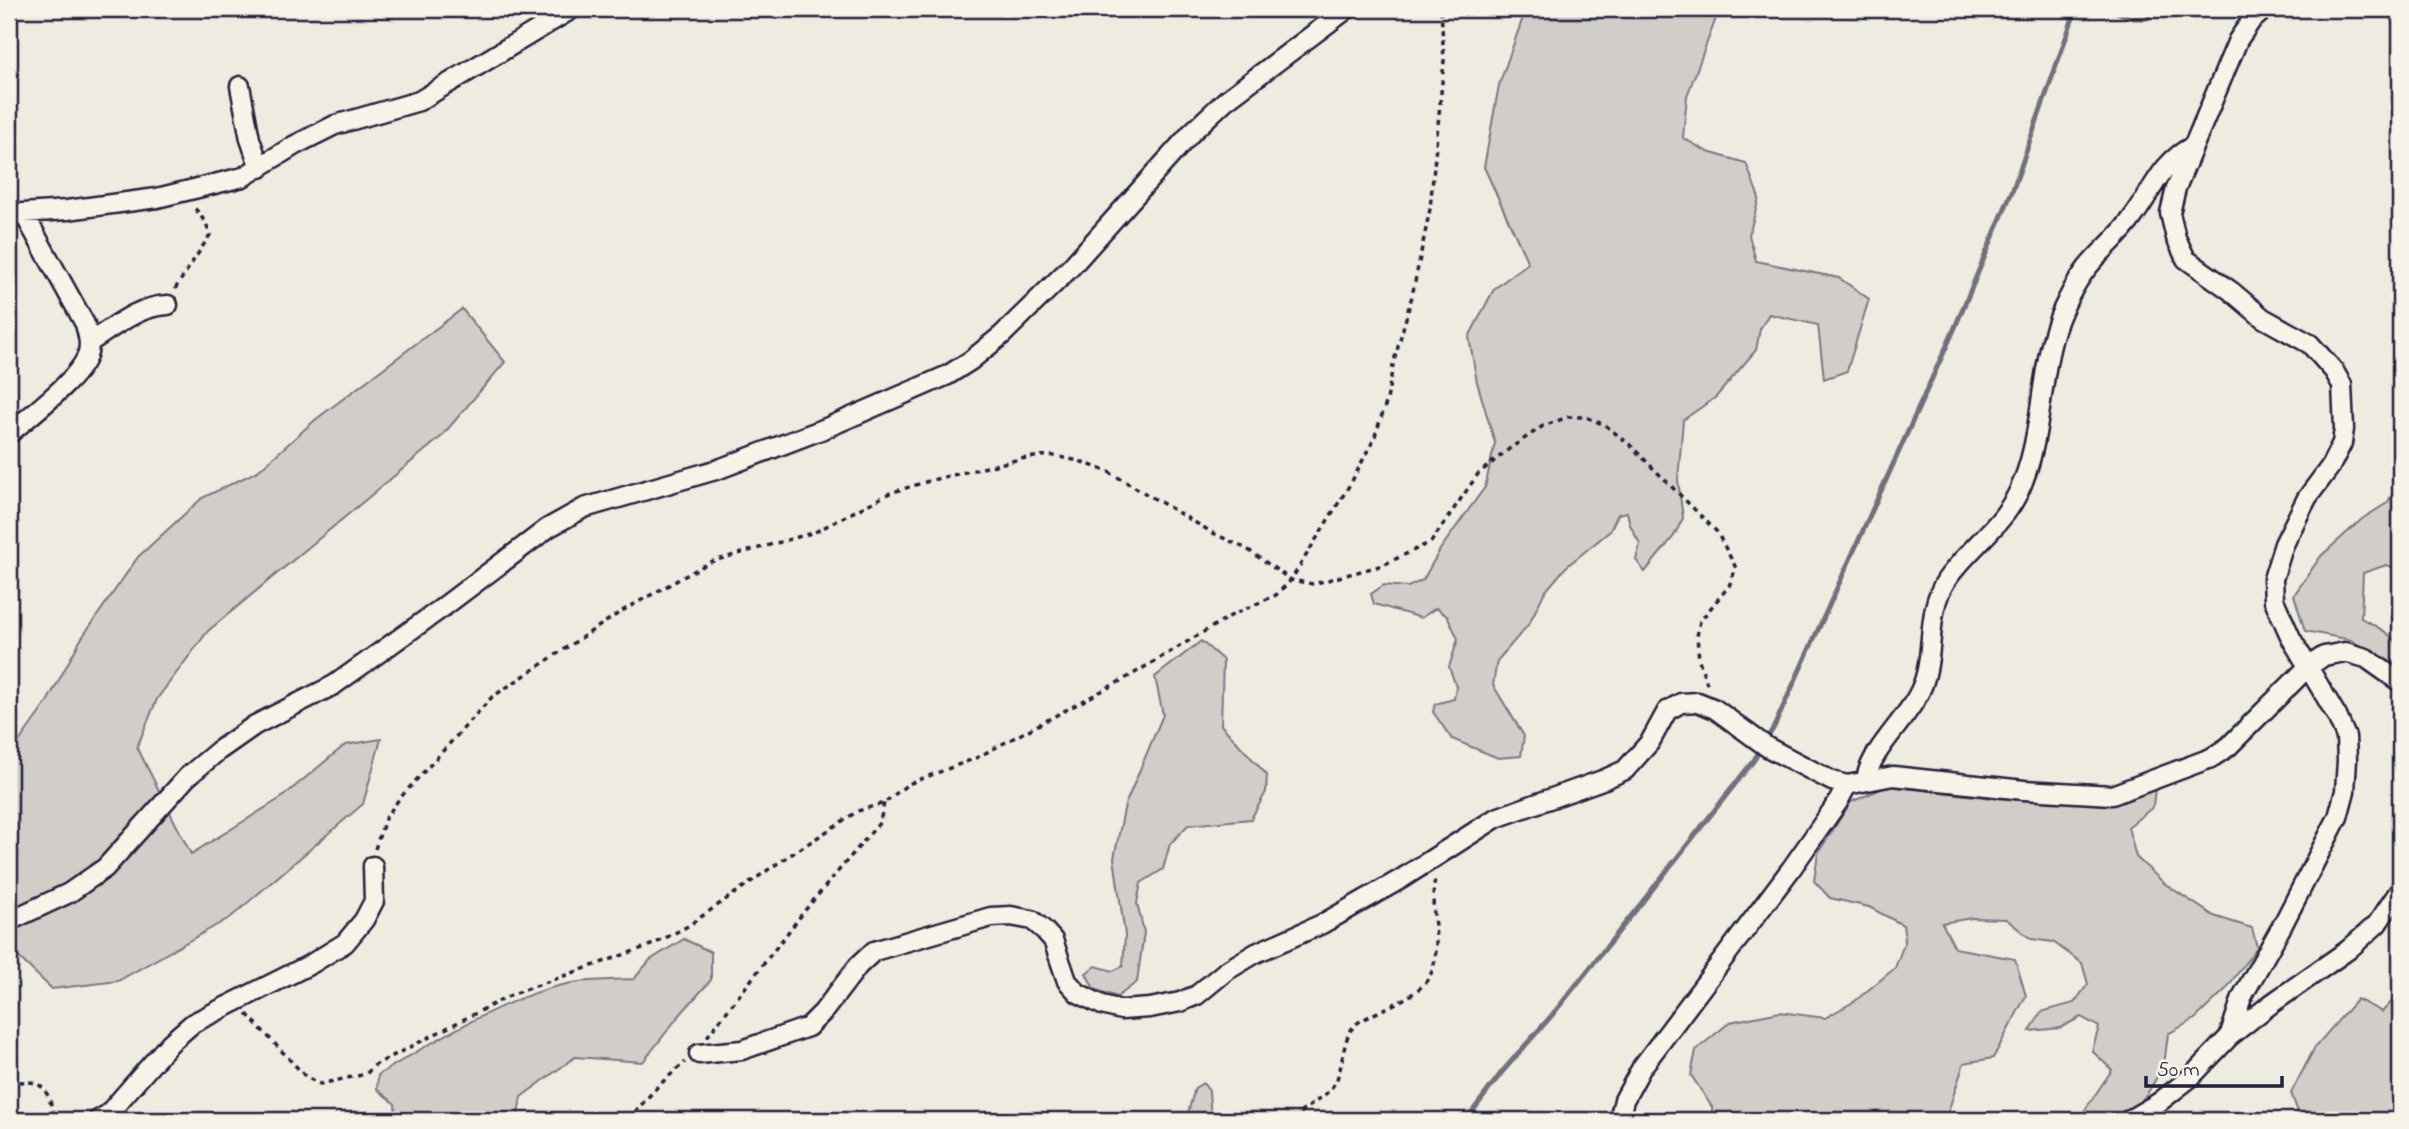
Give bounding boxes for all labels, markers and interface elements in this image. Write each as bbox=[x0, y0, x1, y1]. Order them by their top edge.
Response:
scale bar bbox=[2146, 1045, 2283, 1089]
text: 50 m bbox=[2157, 1056, 2200, 1086]

